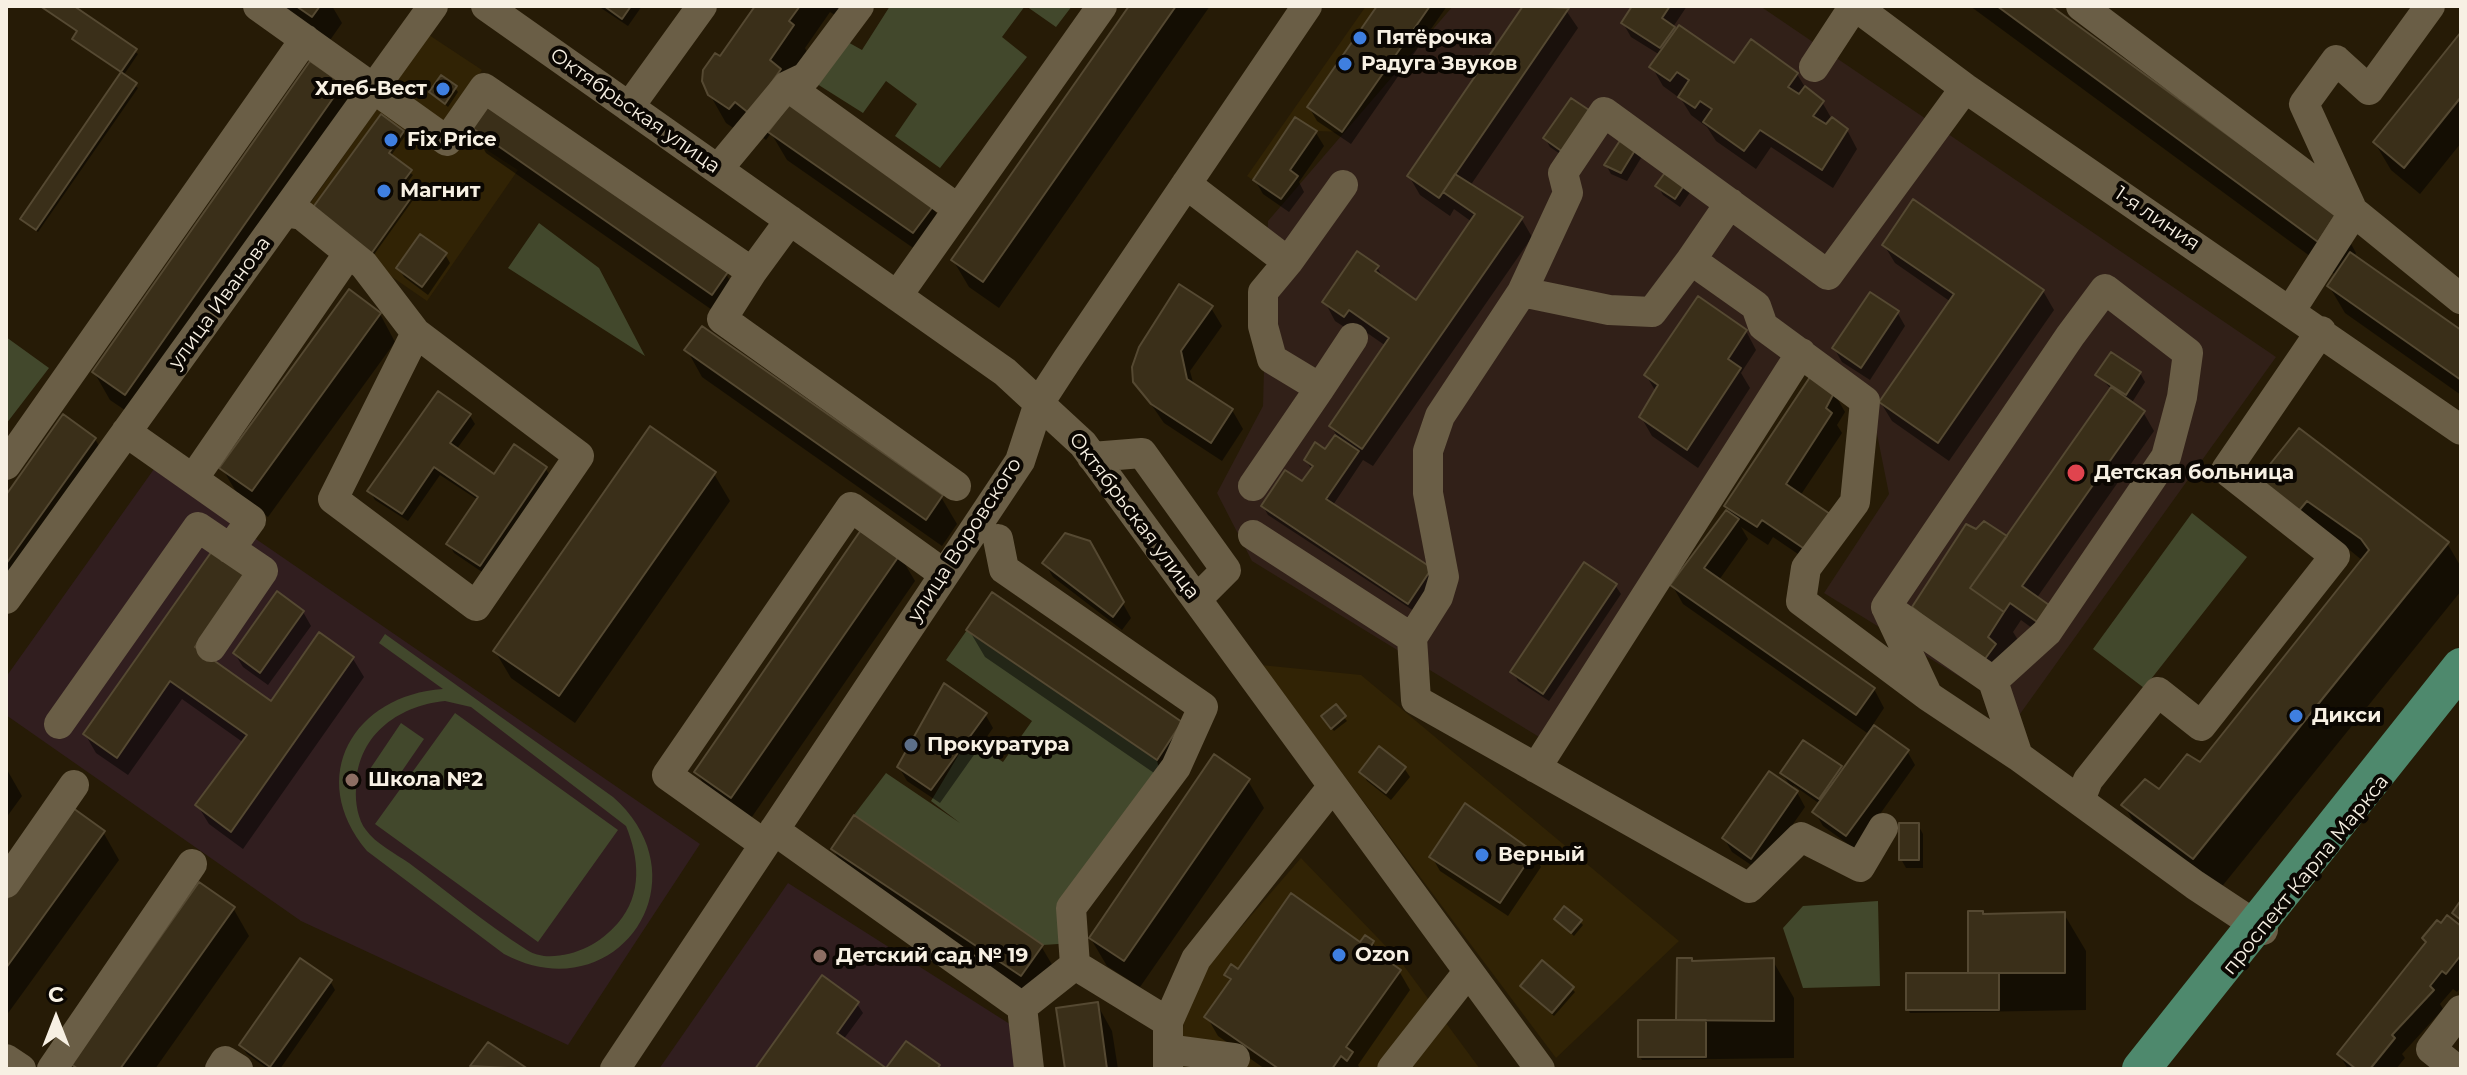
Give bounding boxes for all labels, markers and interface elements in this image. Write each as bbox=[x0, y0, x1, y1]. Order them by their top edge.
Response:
place label: Пятёрочка bbox=[1376, 26, 1492, 50]
marker: Пятёрочка bbox=[1351, 29, 1369, 47]
street label: Октябрьская улица bbox=[545, 43, 725, 179]
place label: Радуга Звуков bbox=[1361, 52, 1517, 76]
marker: Радуга Звуков bbox=[1336, 55, 1354, 73]
place label: Хлеб-Вест bbox=[315, 77, 427, 101]
marker: Хлеб-Вест bbox=[434, 80, 452, 98]
place label: Fix Price bbox=[407, 128, 497, 152]
marker: Fix Price bbox=[382, 131, 400, 149]
place label: Магнит bbox=[400, 179, 480, 203]
marker: Магнит bbox=[375, 182, 393, 200]
street label: 1-я линия bbox=[2110, 182, 2204, 256]
street label: улица Иванова bbox=[164, 232, 276, 374]
street label: Октябрьская улица bbox=[1064, 428, 1204, 604]
street label: улица Воровского bbox=[903, 453, 1027, 627]
place label: Детская больница bbox=[2094, 461, 2294, 485]
marker: Детская больница bbox=[2065, 462, 2087, 484]
place label: Дикси bbox=[2312, 704, 2381, 728]
marker: Дикси bbox=[2287, 707, 2305, 725]
place label: Прокуратура bbox=[927, 733, 1070, 757]
marker: Прокуратура bbox=[902, 736, 920, 754]
place label: Школа №2 bbox=[368, 768, 483, 792]
street label: проспект Карла Маркса bbox=[2218, 770, 2394, 980]
marker: Школа №2 bbox=[343, 771, 361, 789]
place label: Верный bbox=[1498, 843, 1585, 867]
marker: Верный bbox=[1473, 846, 1491, 864]
place label: Ozon bbox=[1355, 943, 1410, 967]
place label: Детский сад № 19 bbox=[836, 944, 1028, 968]
marker: Ozon bbox=[1330, 946, 1348, 964]
marker: Детский сад № 19 bbox=[811, 947, 829, 965]
north arrow bbox=[16, 979, 96, 1059]
text: С bbox=[48, 981, 64, 1008]

